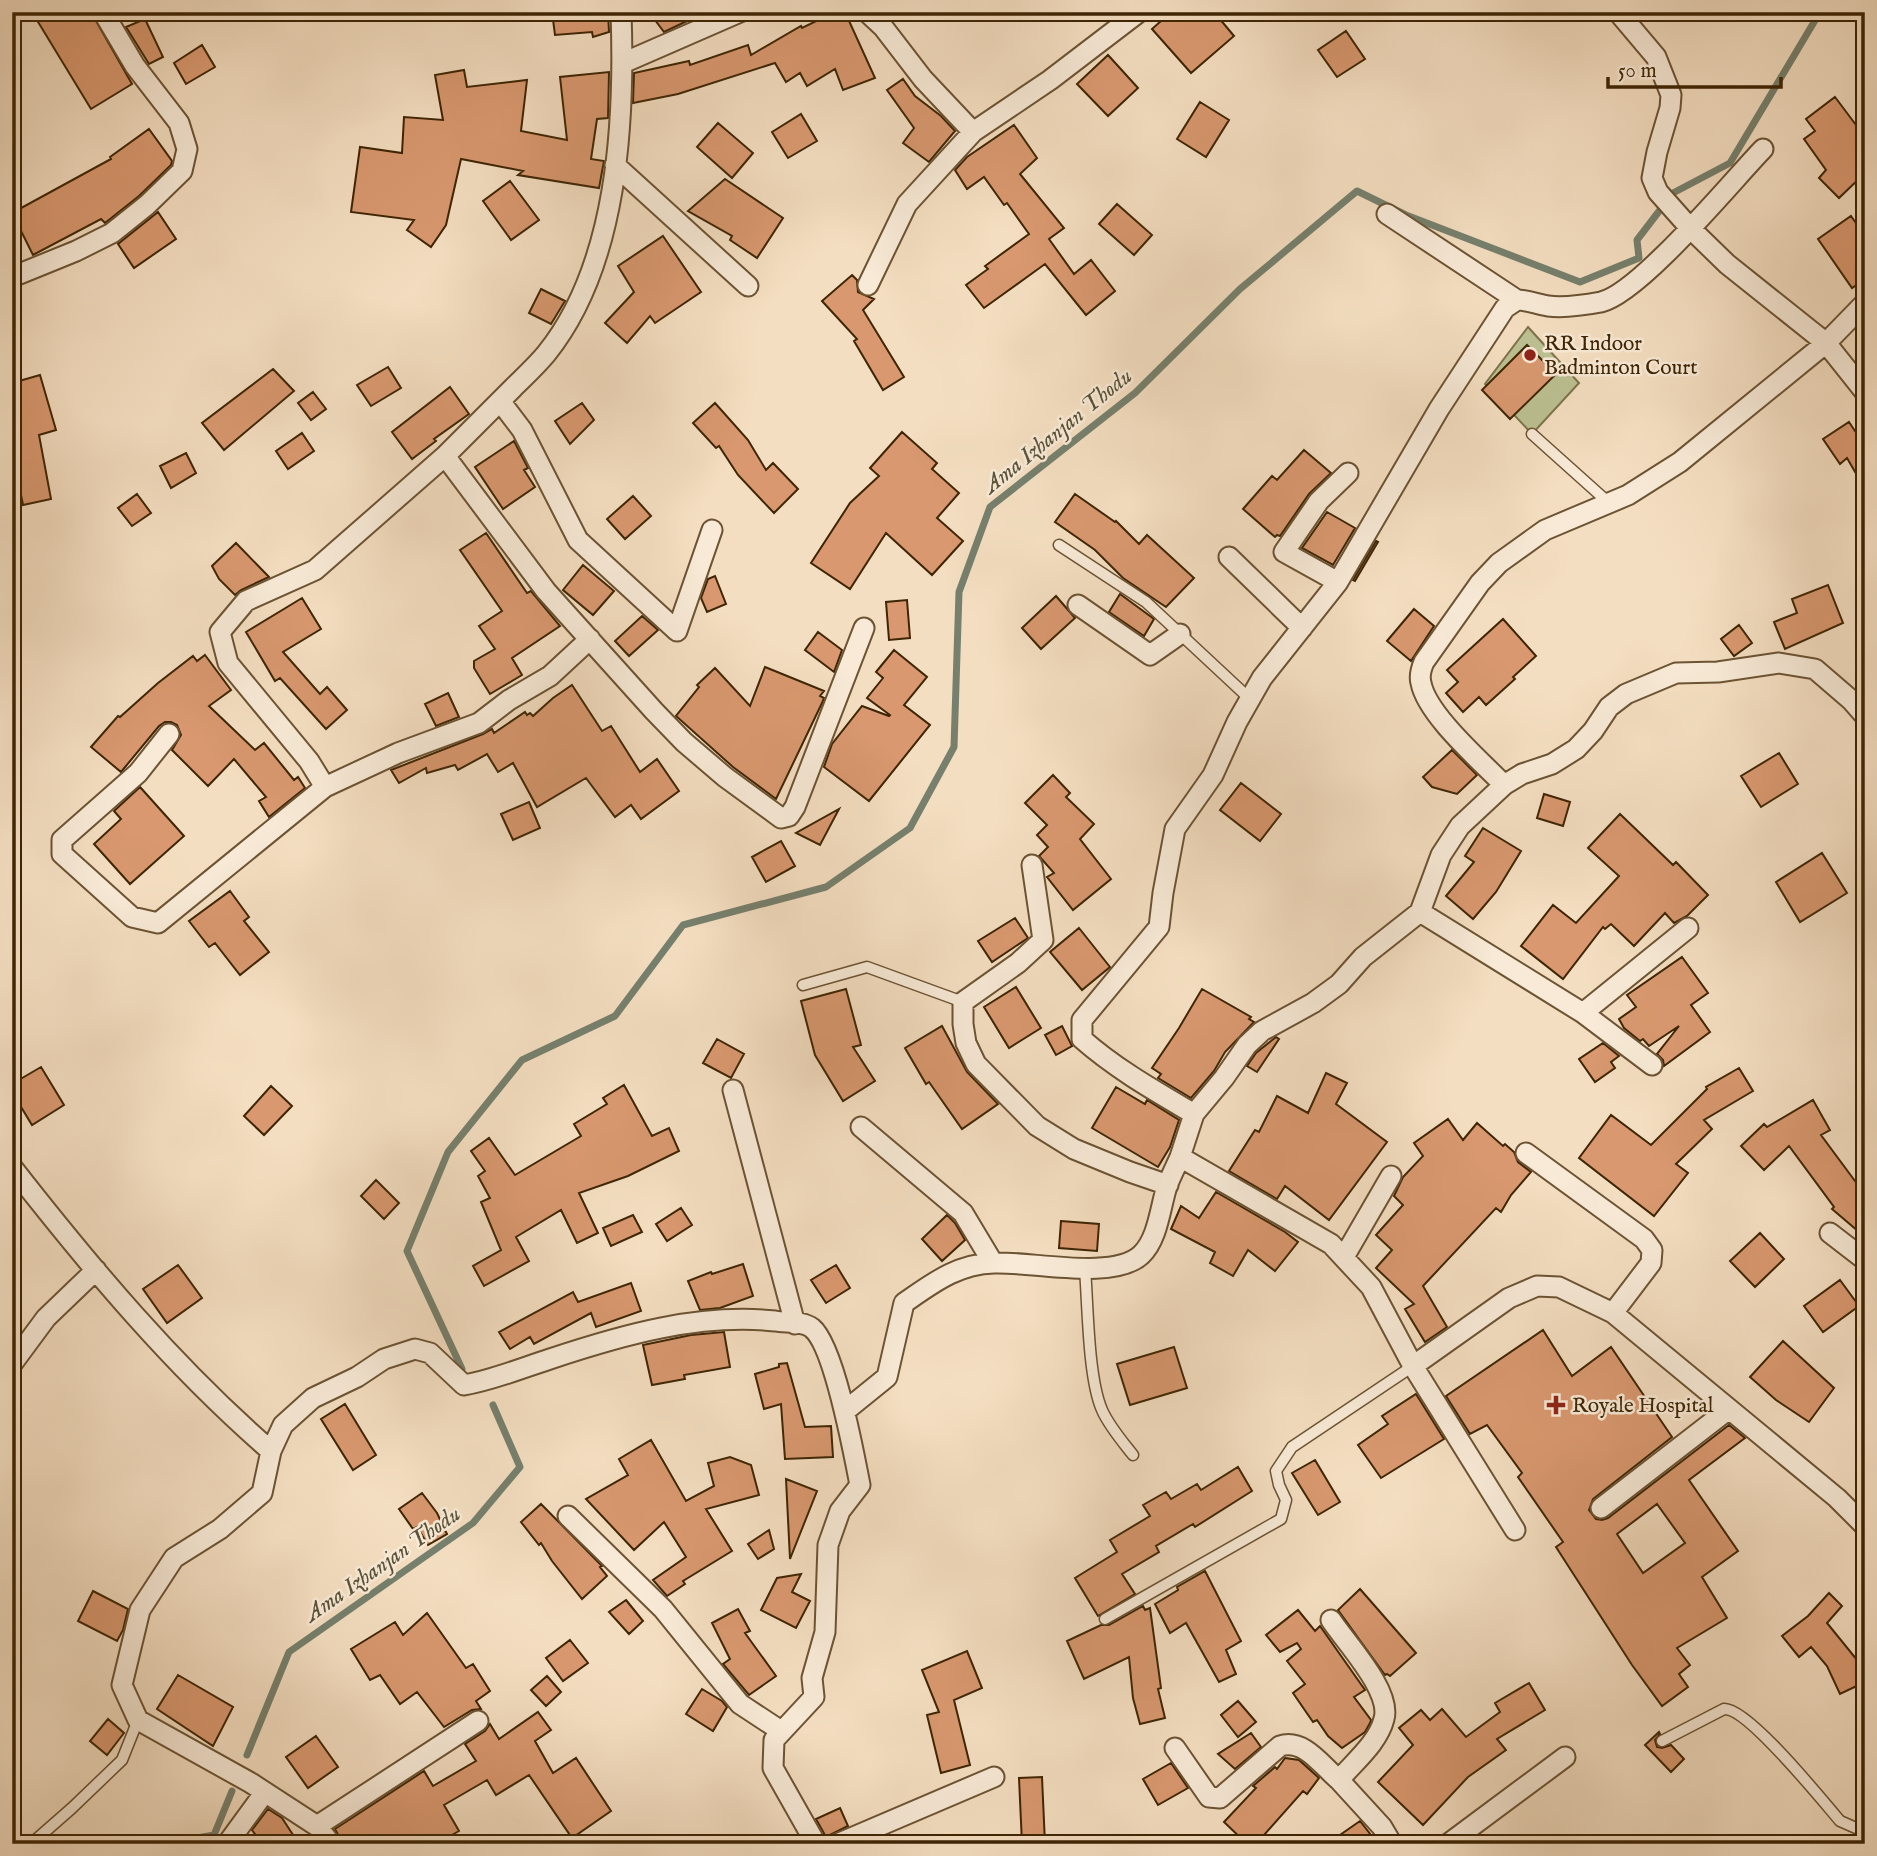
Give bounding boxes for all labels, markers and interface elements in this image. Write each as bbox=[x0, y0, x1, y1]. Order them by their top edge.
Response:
scale bar bbox=[1608, 46, 1781, 90]
text: 50 m bbox=[1618, 58, 1657, 85]
place label: RR Indoor Badminton Court bbox=[1544, 331, 1697, 382]
marker: RR Indoor Badminton Court bbox=[1522, 347, 1538, 363]
water label: Ama Izhanjan Thodu bbox=[976, 362, 1138, 501]
place label: Royale Hospital bbox=[1572, 1393, 1714, 1420]
marker: Royale Hospital bbox=[1546, 1395, 1566, 1415]
water label: Ama Izhanjan Thodu bbox=[298, 1500, 466, 1630]

